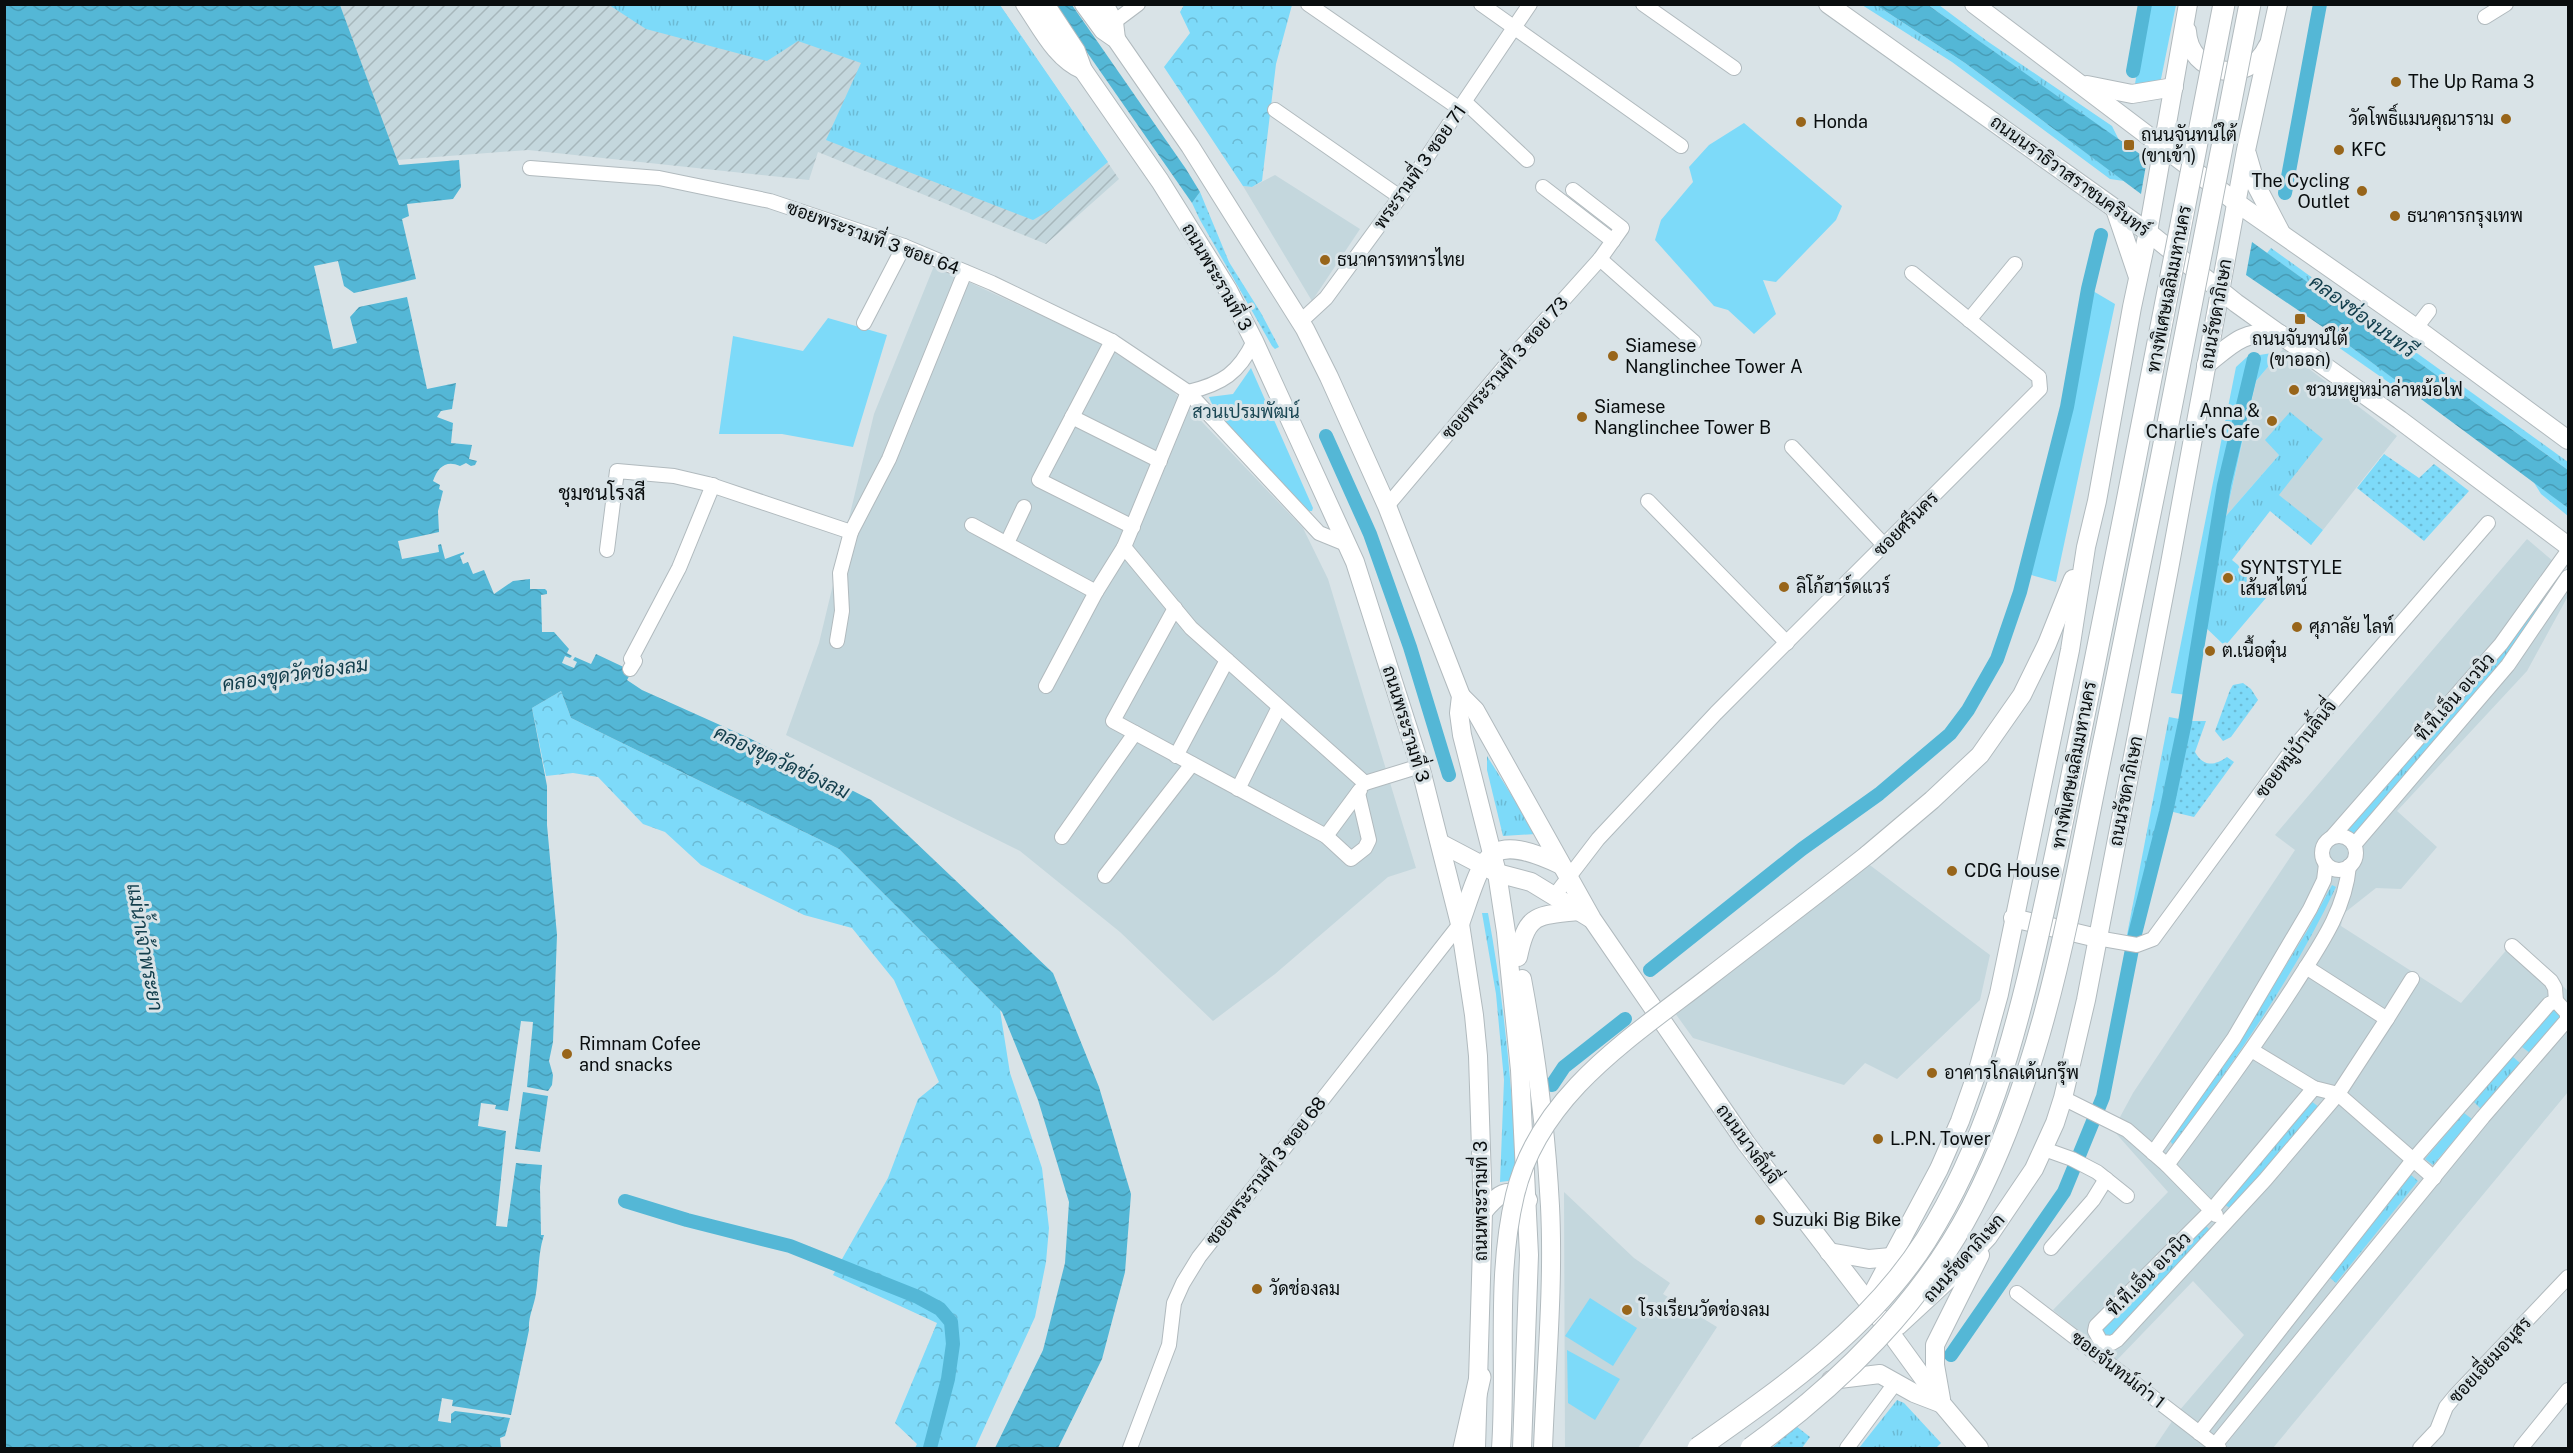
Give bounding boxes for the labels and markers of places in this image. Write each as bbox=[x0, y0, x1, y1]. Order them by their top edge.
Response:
place label: The Up Rama 3 bbox=[2408, 71, 2534, 92]
marker: The Up Rama 3 bbox=[2389, 75, 2403, 89]
place label: วัดโพธิ์แมนคุณาราม bbox=[2349, 103, 2494, 131]
place label: Honda bbox=[1813, 111, 1868, 132]
marker: วัดโพธิ์แมนคุณาราม bbox=[2499, 112, 2513, 126]
marker: Honda bbox=[1794, 115, 1808, 129]
place label: ถนนจันทน์ใต้ (ขาเข้า) bbox=[2141, 122, 2238, 166]
marker: ถนนจันทน์ใต้ (ขาเข้า) bbox=[2122, 138, 2136, 152]
place label: KFC bbox=[2351, 139, 2386, 160]
marker: KFC bbox=[2332, 143, 2346, 157]
place label: The Cycling Outlet bbox=[2251, 170, 2350, 212]
marker: The Cycling Outlet bbox=[2355, 184, 2369, 198]
place label: ธนาคารกรุงเทพ bbox=[2407, 205, 2523, 228]
marker: ธนาคารกรุงเทพ bbox=[2388, 209, 2402, 223]
place label: ธนาคารทหารไทย bbox=[1337, 247, 1465, 270]
marker: ธนาคารทหารไทย bbox=[1318, 253, 1332, 267]
marker: ถนนจันทน์ใต้ (ขาออก) bbox=[2293, 312, 2307, 326]
place label: ถนนจันทน์ใต้ (ขาออก) bbox=[2252, 326, 2349, 370]
place label: Siamese Nanglinchee Tower A bbox=[1625, 335, 1803, 377]
marker: Siamese Nanglinchee Tower A bbox=[1606, 349, 1620, 363]
place label: ชวนหยูหม่าล่าหม้อไฟ bbox=[2306, 377, 2463, 403]
marker: ชวนหยูหม่าล่าหม้อไฟ bbox=[2287, 383, 2301, 397]
place label: Siamese Nanglinchee Tower B bbox=[1594, 396, 1771, 438]
place label: Anna & Charlie's Cafe bbox=[2146, 400, 2260, 442]
marker: Siamese Nanglinchee Tower B bbox=[1575, 410, 1589, 424]
marker: Anna & Charlie's Cafe bbox=[2265, 414, 2279, 428]
place label: SYNTSTYLE เส้นสไตน์ bbox=[2240, 557, 2343, 599]
marker: SYNTSTYLE เส้นสไตน์ bbox=[2221, 571, 2235, 585]
place label: ลิโก้ฮาร์ดแวร์ bbox=[1796, 574, 1891, 597]
marker: ลิโก้ฮาร์ดแวร์ bbox=[1777, 580, 1791, 594]
place label: ศุภาลัย ไลท์ bbox=[2309, 614, 2394, 639]
marker: ศุภาลัย ไลท์ bbox=[2290, 620, 2304, 634]
place label: ต.เนื้อตุ๋น bbox=[2222, 635, 2287, 663]
marker: ต.เนื้อตุ๋น bbox=[2203, 644, 2217, 658]
place label: CDG House bbox=[1964, 860, 2060, 881]
marker: CDG House bbox=[1945, 864, 1959, 878]
place label: Rimnam Cofee and snacks bbox=[579, 1033, 701, 1075]
marker: Rimnam Cofee and snacks bbox=[560, 1047, 574, 1061]
place label: อาคารโกลเด้นกรุ๊พ bbox=[1944, 1060, 2079, 1085]
marker: อาคารโกลเด้นกรุ๊พ bbox=[1925, 1066, 1939, 1080]
place label: L.P.N. Tower bbox=[1890, 1128, 1991, 1149]
marker: L.P.N. Tower bbox=[1871, 1132, 1885, 1146]
place label: Suzuki Big Bike bbox=[1772, 1209, 1901, 1230]
marker: Suzuki Big Bike bbox=[1753, 1213, 1767, 1227]
place label: วัดช่องลม bbox=[1269, 1277, 1340, 1299]
marker: วัดช่องลม bbox=[1250, 1282, 1264, 1296]
place label: โรงเรียนวัดช่องลม bbox=[1638, 1297, 1770, 1320]
marker: โรงเรียนวัดช่องลม bbox=[1620, 1303, 1634, 1317]

